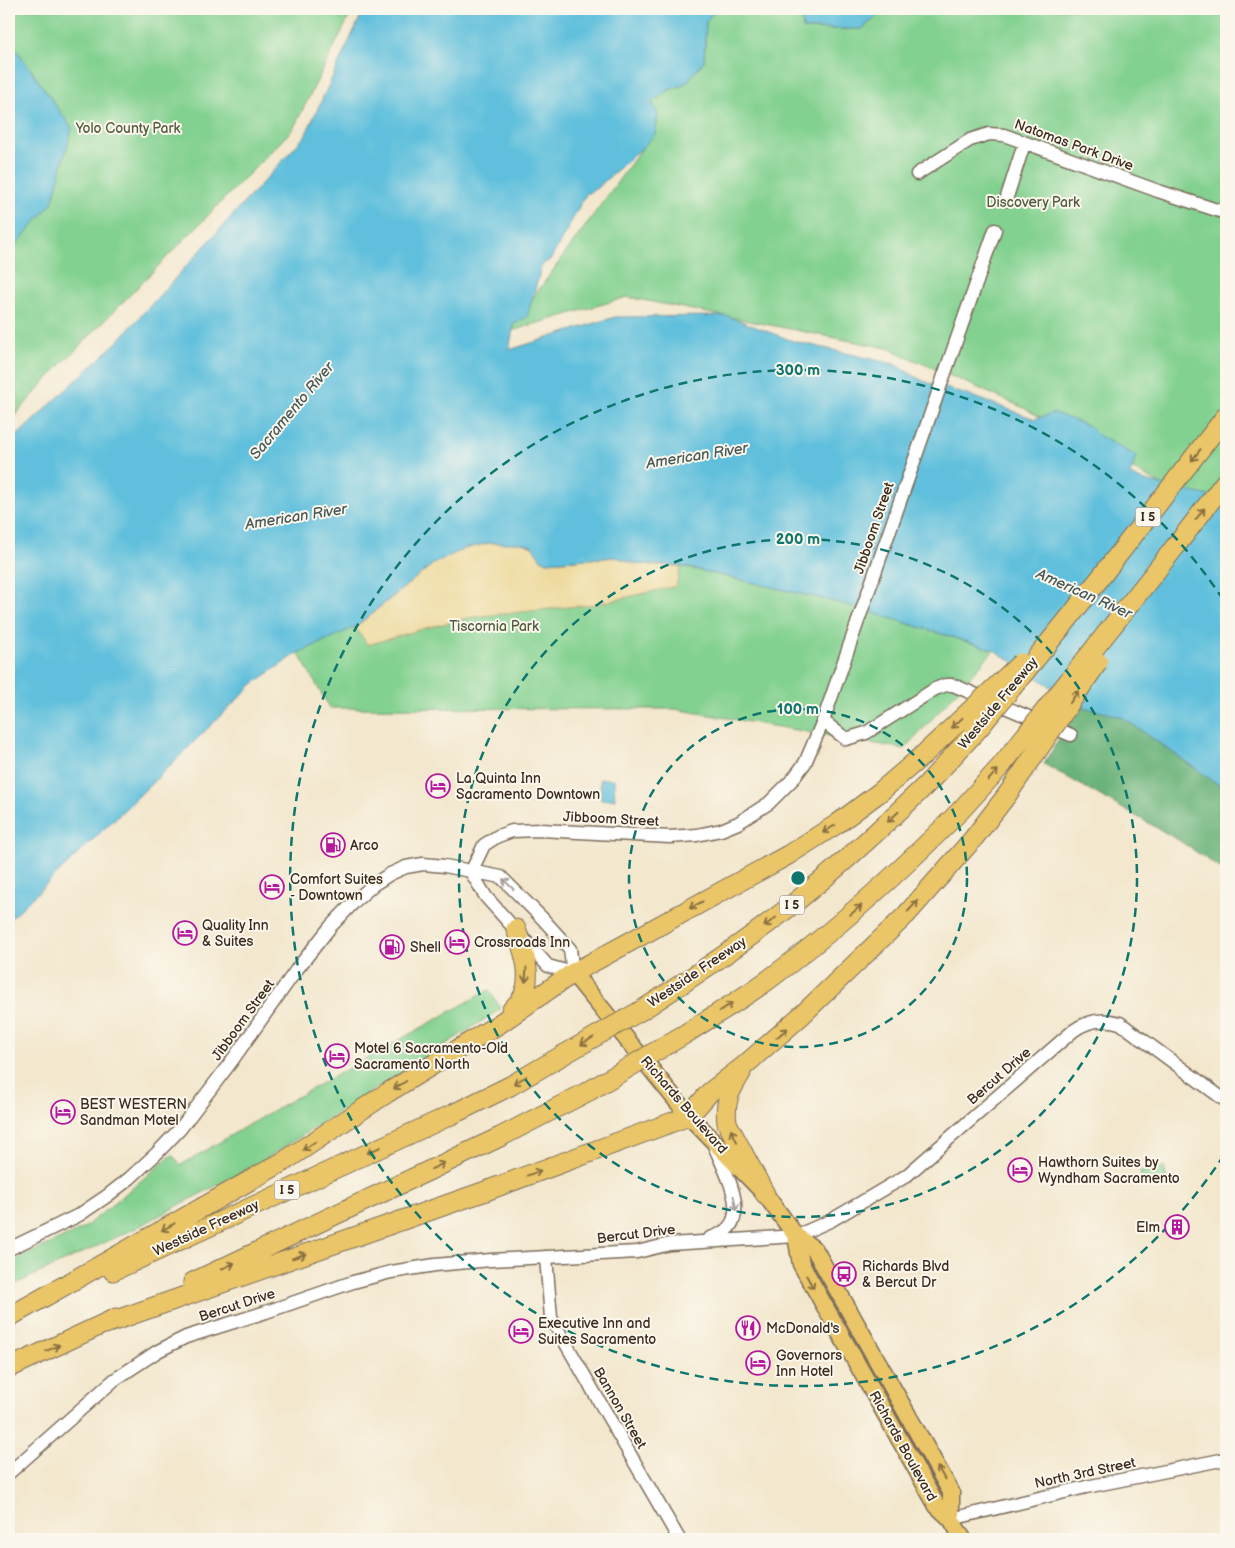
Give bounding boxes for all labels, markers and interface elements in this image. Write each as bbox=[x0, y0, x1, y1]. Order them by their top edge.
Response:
street label: Natomas Park Drive bbox=[1012, 116, 1136, 174]
park label: Yolo County Park bbox=[75, 120, 181, 137]
park label: Discovery Park bbox=[986, 194, 1080, 211]
water label: Sacramento River bbox=[246, 357, 339, 464]
text: 300 m bbox=[776, 361, 820, 380]
water label: American River bbox=[644, 438, 751, 474]
one-way arrow bbox=[1191, 448, 1202, 461]
street label: Jibboom Street bbox=[850, 479, 898, 576]
water label: American River bbox=[243, 499, 350, 535]
road number: I 5 bbox=[1136, 508, 1160, 526]
one-way arrow bbox=[1195, 508, 1206, 521]
text: 200 m bbox=[776, 530, 820, 549]
water label: American River bbox=[1032, 564, 1136, 624]
park label: Tiscornia Park bbox=[449, 618, 539, 635]
street label: Westside Freeway bbox=[955, 653, 1042, 752]
one-way arrow bbox=[1069, 690, 1079, 704]
text: 100 m bbox=[777, 700, 819, 719]
one-way arrow bbox=[951, 717, 964, 729]
one-way arrow bbox=[987, 769, 999, 782]
place label: La Quinta Inn Sacramento Downtown bbox=[456, 770, 600, 803]
hotel icon: La Quinta Inn Sacramento Downtown bbox=[425, 773, 451, 799]
street label: Jibboom Street bbox=[563, 808, 660, 830]
one-way arrow bbox=[887, 811, 900, 823]
one-way arrow bbox=[822, 824, 836, 834]
fuel station icon: Arco bbox=[320, 832, 346, 858]
place label: Arco bbox=[350, 837, 379, 854]
centre of rings bbox=[789, 869, 807, 887]
place label: Comfort Suites - Downtown bbox=[290, 871, 383, 904]
hotel icon: Comfort Suites - Downtown bbox=[259, 874, 285, 900]
one-way arrow bbox=[502, 878, 515, 890]
road number: I 5 bbox=[780, 896, 804, 914]
one-way arrow bbox=[689, 900, 704, 910]
one-way arrow bbox=[907, 900, 919, 913]
one-way arrow bbox=[849, 904, 862, 915]
place label: Quality Inn & Suites bbox=[202, 917, 269, 950]
one-way arrow bbox=[763, 917, 777, 927]
hotel icon: Quality Inn & Suites bbox=[172, 920, 198, 946]
hotel icon: Crossroads Inn bbox=[444, 929, 470, 955]
street label: Westside Freeway bbox=[645, 932, 750, 1011]
fuel station icon: Shell bbox=[379, 934, 405, 960]
place label: Crossroads Inn bbox=[474, 934, 570, 951]
place label: Shell bbox=[410, 939, 441, 956]
one-way arrow bbox=[522, 967, 531, 983]
street label: Jibboom Street bbox=[208, 976, 279, 1064]
one-way arrow bbox=[718, 1002, 732, 1012]
one-way arrow bbox=[775, 1027, 788, 1039]
one-way arrow bbox=[581, 1037, 595, 1047]
place label: Motel 6 Sacramento-Old Sacramento North bbox=[354, 1040, 508, 1073]
hotel icon: Motel 6 Sacramento-Old Sacramento North bbox=[324, 1043, 350, 1069]
street label: Bercut Drive bbox=[964, 1044, 1034, 1108]
street label: Richards Boulevard bbox=[637, 1053, 731, 1157]
one-way arrow bbox=[514, 1075, 528, 1085]
one-way arrow bbox=[393, 1079, 407, 1090]
place label: BEST WESTERN Sandman Motel bbox=[80, 1096, 187, 1129]
hotel icon: BEST WESTERN Sandman Motel bbox=[50, 1099, 76, 1125]
one-way arrow bbox=[729, 1128, 739, 1143]
one-way arrow bbox=[302, 1141, 316, 1151]
one-way arrow bbox=[367, 1146, 382, 1156]
place label: Hawthorn Suites by Wyndham Sacramento bbox=[1038, 1154, 1180, 1187]
hotel icon: Hawthorn Suites by Wyndham Sacramento bbox=[1007, 1157, 1033, 1183]
one-way arrow bbox=[430, 1161, 445, 1170]
one-way arrow bbox=[526, 1168, 541, 1177]
road number: I 5 bbox=[274, 1180, 300, 1200]
one-way arrow bbox=[730, 1195, 740, 1211]
street label: Westside Freeway bbox=[150, 1196, 262, 1260]
building icon: Elm bbox=[1164, 1214, 1190, 1240]
place label: Elm bbox=[1136, 1219, 1160, 1236]
street label: Bercut Drive bbox=[596, 1221, 676, 1247]
one-way arrow bbox=[160, 1222, 175, 1232]
one-way arrow bbox=[291, 1251, 307, 1260]
place label: Richards Blvd & Bercut Dr bbox=[862, 1258, 949, 1291]
one-way arrow bbox=[220, 1260, 235, 1270]
bus stop icon: Richards Blvd & Bercut Dr bbox=[831, 1261, 857, 1287]
one-way arrow bbox=[806, 1274, 816, 1288]
street label: Bercut Drive bbox=[197, 1285, 277, 1325]
place label: Executive Inn and Suites Sacramento bbox=[538, 1315, 656, 1348]
restaurant icon: McDonald's bbox=[735, 1315, 761, 1341]
hotel icon: Executive Inn and Suites Sacramento bbox=[508, 1318, 534, 1344]
place label: McDonald's bbox=[766, 1320, 840, 1337]
one-way arrow bbox=[45, 1343, 60, 1352]
place label: Governors Inn Hotel bbox=[776, 1347, 842, 1380]
hotel icon: Governors Inn Hotel bbox=[745, 1350, 771, 1376]
street label: Bannon Street bbox=[590, 1364, 650, 1452]
street label: Richards Boulevard bbox=[866, 1388, 940, 1504]
street label: North 3rd Street bbox=[1033, 1454, 1138, 1492]
one-way arrow bbox=[935, 1467, 945, 1481]

